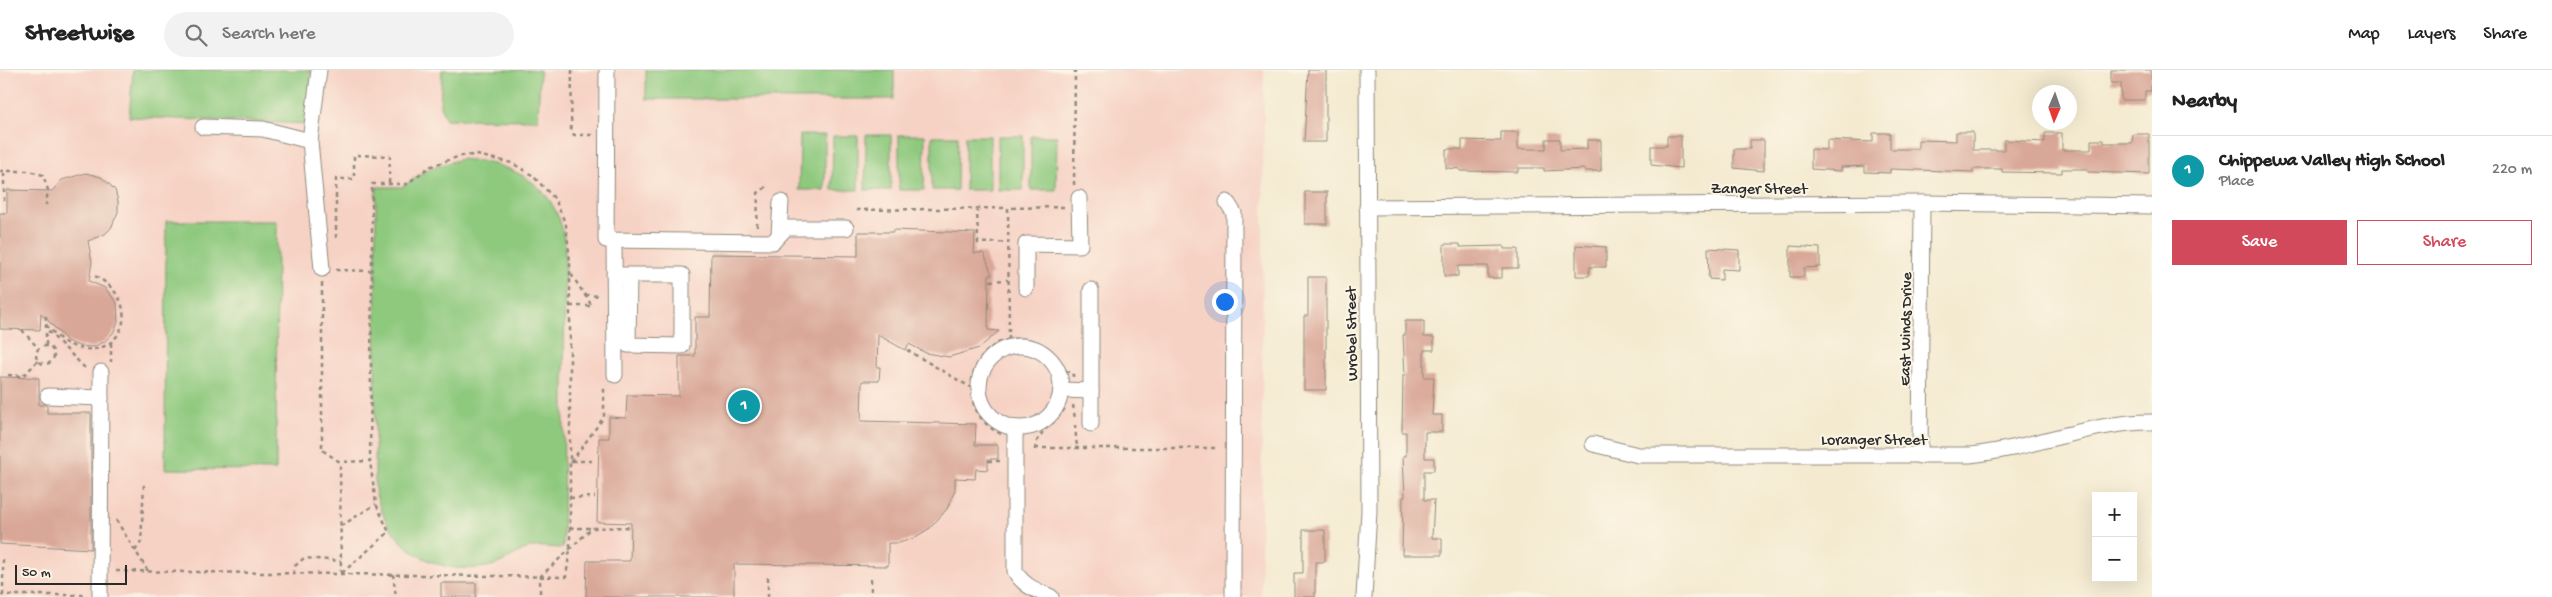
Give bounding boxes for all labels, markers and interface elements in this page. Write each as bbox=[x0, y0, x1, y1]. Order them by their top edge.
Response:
search box bbox=[164, 12, 514, 57]
text: Streetwise bbox=[25, 20, 134, 49]
icon: search bbox=[182, 21, 210, 49]
text: Search here bbox=[222, 23, 316, 46]
text: Map bbox=[2348, 24, 2380, 45]
text: Layers bbox=[2408, 24, 2455, 45]
text: Share bbox=[2483, 24, 2527, 45]
north arrow bbox=[2032, 85, 2077, 130]
text: Nearby bbox=[2172, 90, 2237, 115]
text: Chippewa Valley High School bbox=[2219, 150, 2445, 173]
text: 1 bbox=[2185, 161, 2191, 180]
text: 220 m bbox=[2492, 161, 2532, 180]
text: Place bbox=[2219, 173, 2254, 192]
street label: Zanger Street bbox=[1711, 181, 1809, 200]
button: Save bbox=[2172, 220, 2347, 265]
button: Share bbox=[2357, 220, 2532, 265]
street label: East Winds Drive bbox=[1897, 271, 1918, 386]
street label: Wrobel Street bbox=[1343, 285, 1364, 381]
your location bbox=[1212, 289, 1238, 315]
pin: 1 bbox=[728, 387, 760, 425]
street label: Loranger Street bbox=[1821, 432, 1928, 451]
map controls bbox=[2092, 492, 2137, 582]
button: + bbox=[2092, 492, 2137, 537]
button: − bbox=[2092, 537, 2137, 582]
scale bar bbox=[15, 562, 128, 585]
text: 50 m bbox=[22, 565, 51, 582]

